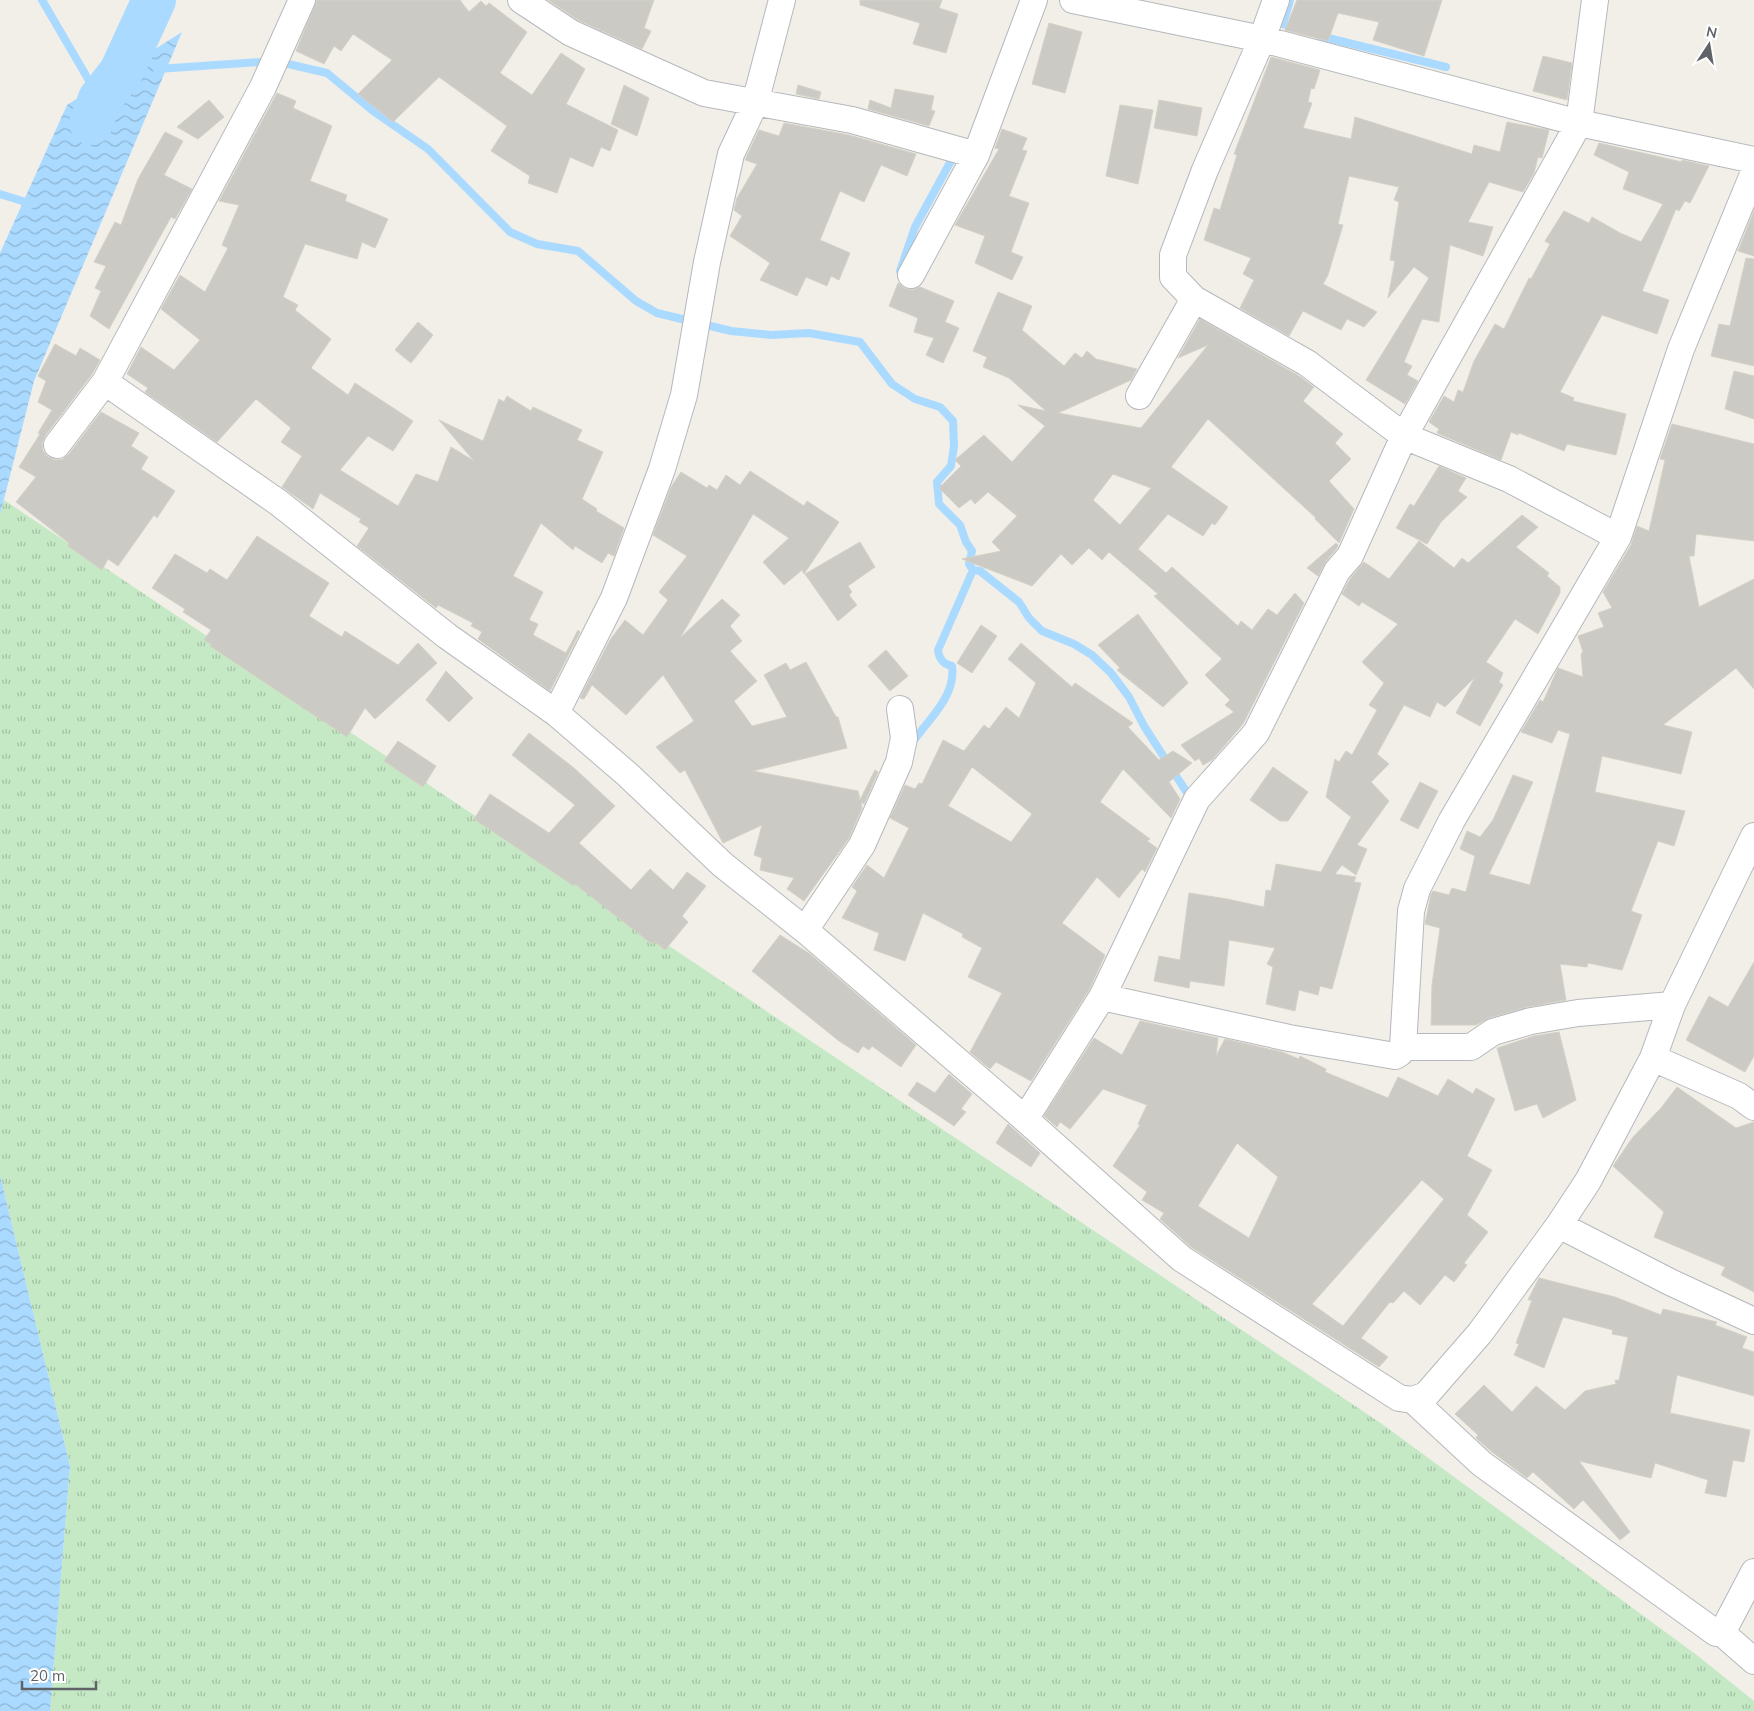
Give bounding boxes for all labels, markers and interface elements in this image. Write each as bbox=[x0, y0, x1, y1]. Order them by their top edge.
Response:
north arrow bbox=[1684, 20, 1734, 70]
text: N bbox=[1705, 22, 1719, 42]
scale bar bbox=[22, 1658, 96, 1690]
text: 20 m bbox=[30, 1666, 65, 1685]

